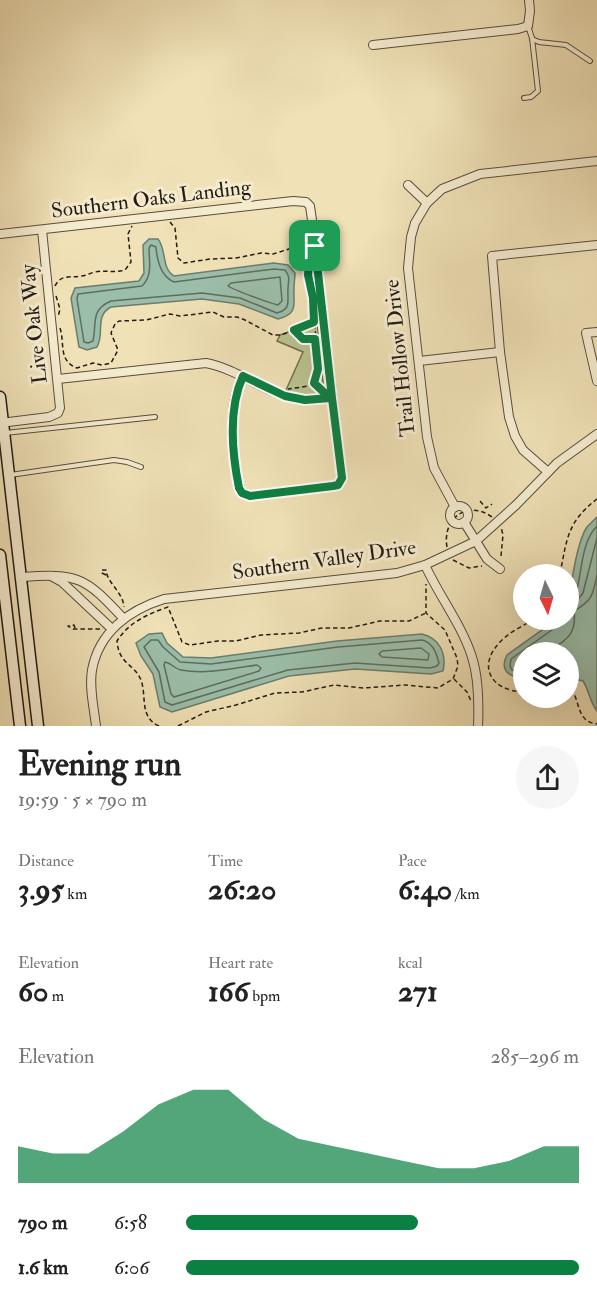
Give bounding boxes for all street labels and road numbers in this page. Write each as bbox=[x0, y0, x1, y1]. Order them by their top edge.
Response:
street label: Southern Oaks Landing bbox=[50, 173, 253, 225]
street label: Live Oak Way bbox=[14, 262, 54, 385]
street label: Trail Hollow Drive bbox=[378, 278, 422, 438]
street label: Southern Valley Drive bbox=[230, 534, 418, 586]

